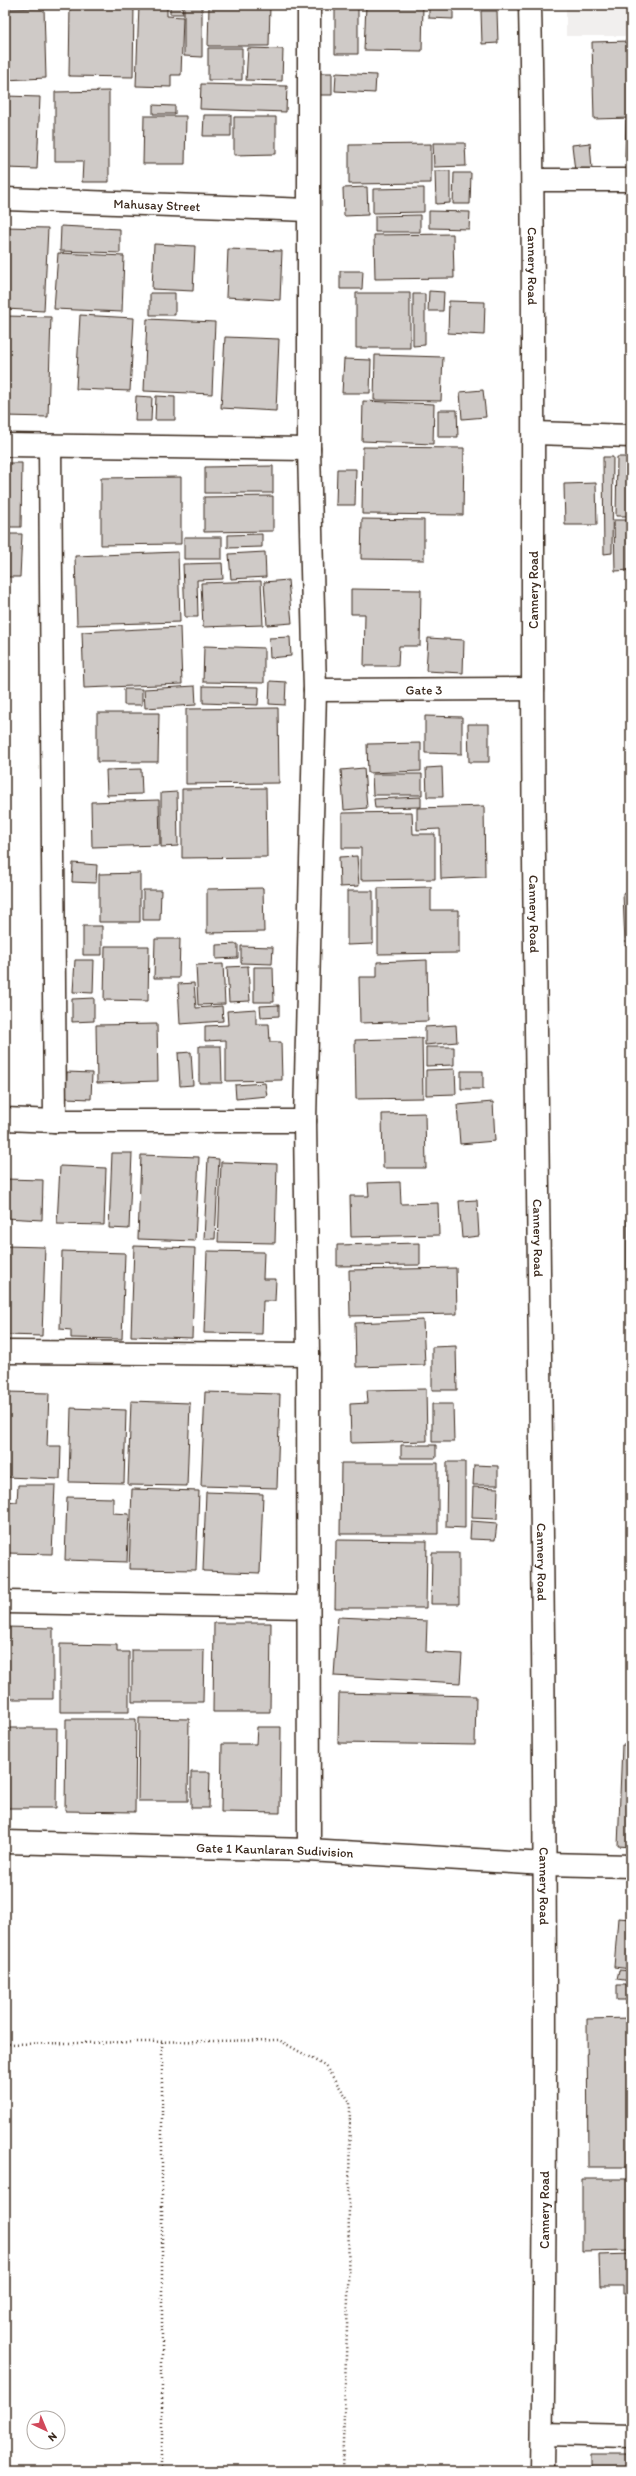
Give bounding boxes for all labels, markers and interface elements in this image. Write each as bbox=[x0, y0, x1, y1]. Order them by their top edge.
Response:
street label: Mahusay Street bbox=[113, 195, 201, 214]
street label: Cannery Road bbox=[525, 227, 541, 305]
street label: Cannery Road bbox=[526, 551, 541, 629]
street label: Gate 3 bbox=[406, 682, 442, 697]
street label: Cannery Road bbox=[527, 875, 543, 953]
street label: Cannery Road bbox=[531, 1199, 547, 1277]
street label: Cannery Road bbox=[534, 1523, 550, 1601]
street label: Gate 1 Kaunlaran Sudivision bbox=[196, 1840, 354, 1860]
street label: Cannery Road bbox=[537, 1847, 552, 1925]
street label: Cannery Road bbox=[537, 2171, 552, 2249]
north arrow bbox=[26, 2410, 66, 2450]
text: N bbox=[45, 2430, 60, 2444]

